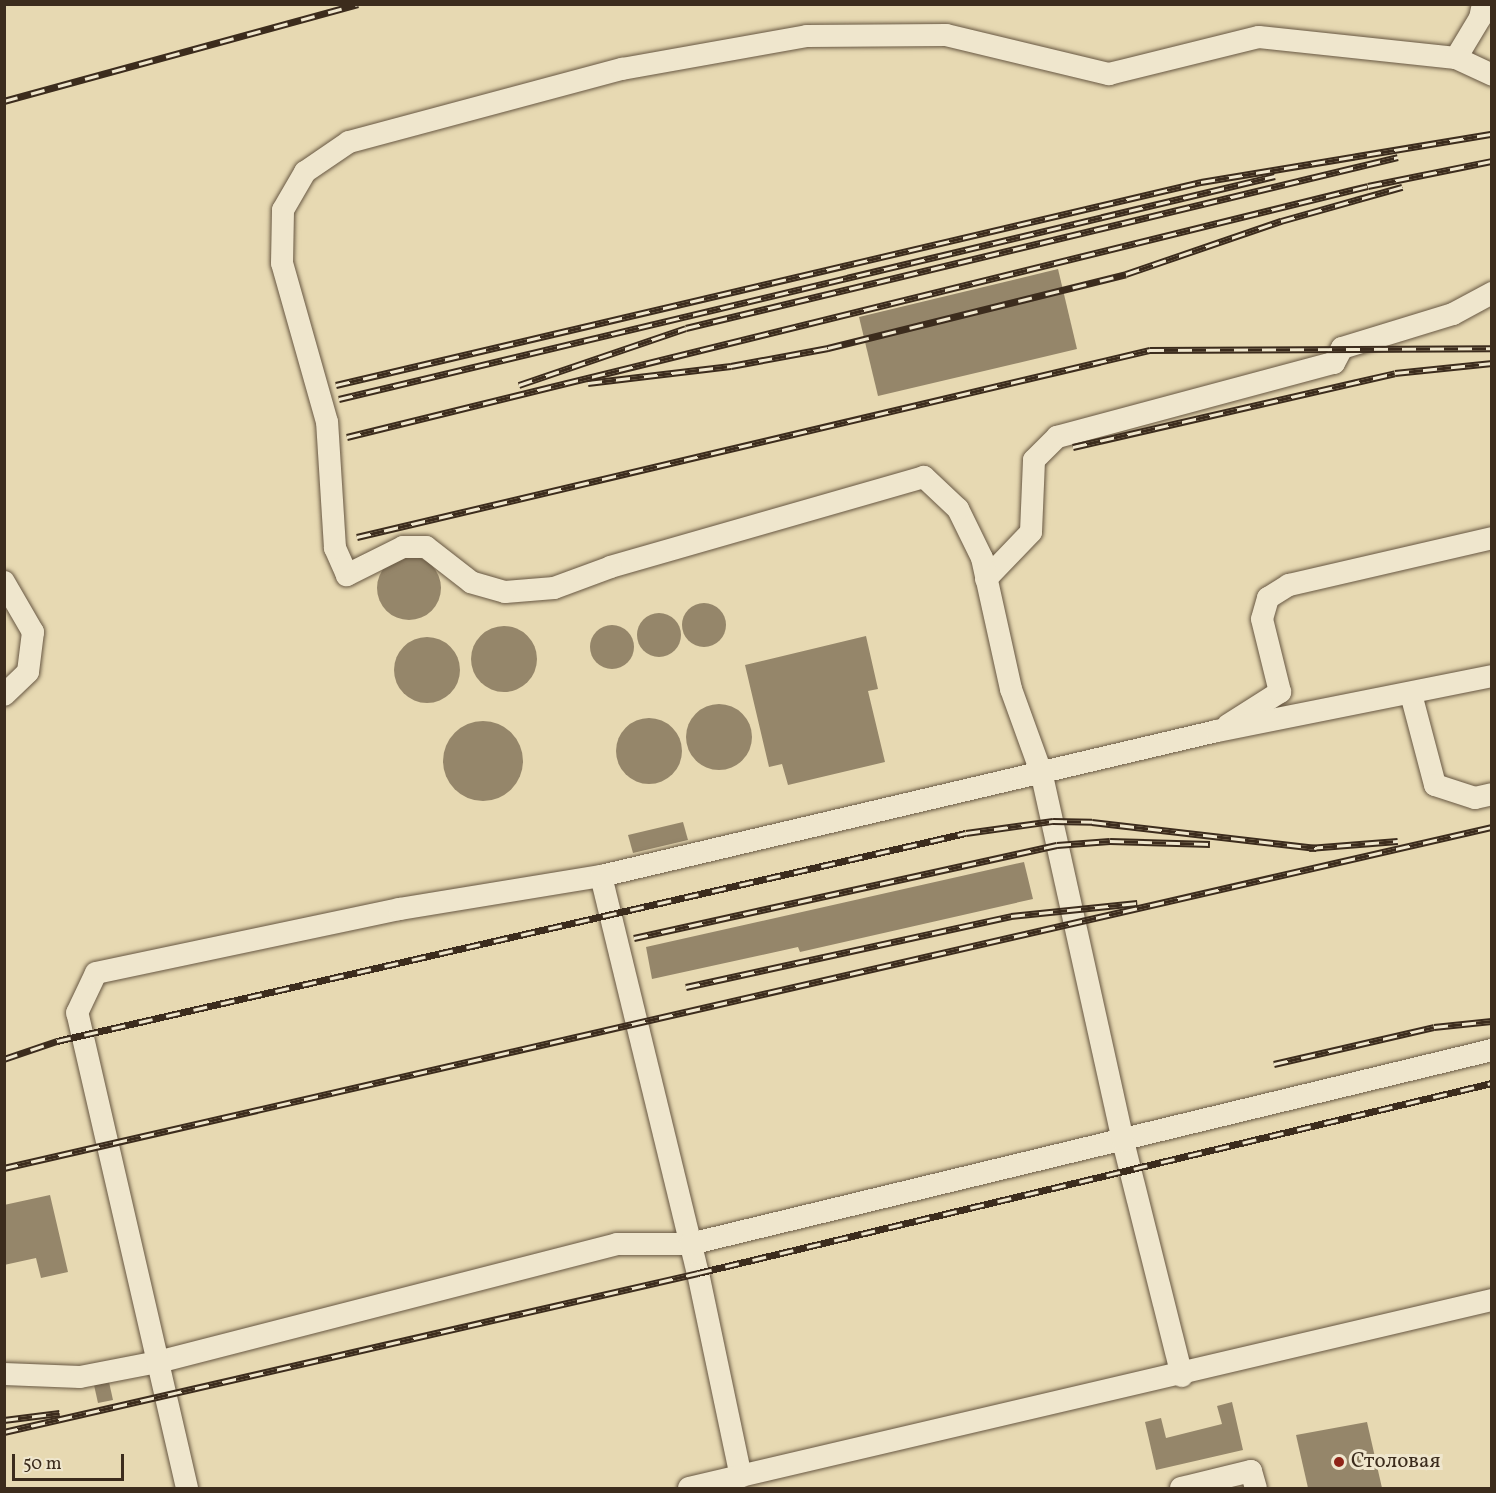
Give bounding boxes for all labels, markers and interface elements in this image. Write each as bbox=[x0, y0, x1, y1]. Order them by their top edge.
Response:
scale bar bbox=[15, 1442, 128, 1480]
place label: Столовая bbox=[1351, 1449, 1440, 1475]
text: 50 m bbox=[23, 1452, 62, 1477]
marker: Столовая bbox=[1332, 1455, 1346, 1469]

